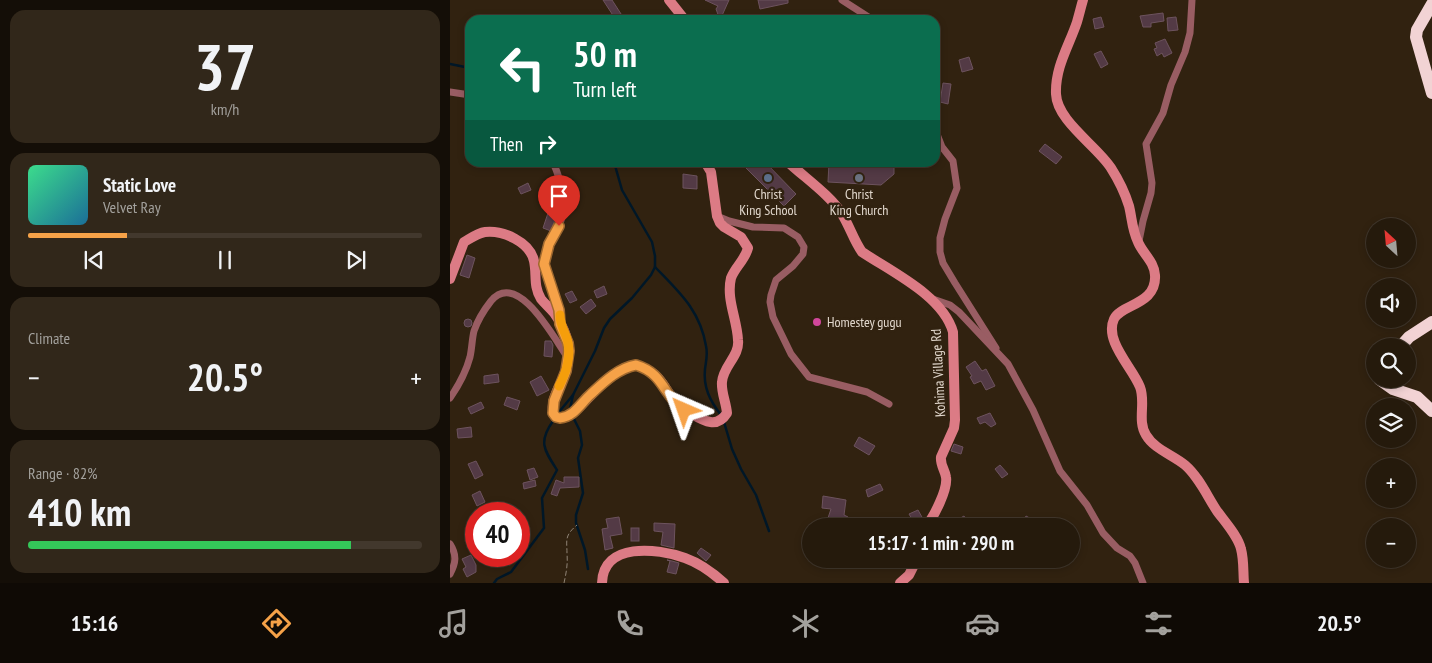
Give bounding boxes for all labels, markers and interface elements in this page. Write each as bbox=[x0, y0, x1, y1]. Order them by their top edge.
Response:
text: 37 bbox=[194, 24, 256, 108]
text: 50 m bbox=[573, 31, 637, 77]
icon: left bbox=[490, 35, 555, 100]
text: Turn left bbox=[573, 75, 637, 103]
text: km/h bbox=[211, 99, 239, 119]
icon: right bbox=[533, 130, 561, 158]
text: Then bbox=[490, 132, 523, 156]
marker: Christ King School bbox=[762, 172, 774, 184]
marker: Christ King Church bbox=[853, 172, 865, 184]
text: Static Love bbox=[103, 173, 176, 197]
pin bbox=[538, 175, 580, 226]
icon: arrive bbox=[545, 182, 573, 210]
place label: Christ King School bbox=[739, 185, 798, 219]
place label: Christ King Church bbox=[830, 185, 888, 219]
text: Velvet Ray bbox=[103, 197, 161, 217]
north arrow bbox=[1366, 218, 1416, 268]
map controls bbox=[1366, 218, 1416, 568]
icon: previous bbox=[80, 246, 108, 274]
icon: pause bbox=[211, 246, 239, 274]
icon: next bbox=[342, 246, 370, 274]
button: sound bbox=[1366, 278, 1416, 328]
place label: Homestey gugu bbox=[827, 313, 902, 331]
marker: Homestey gugu bbox=[811, 316, 823, 328]
text: Climate bbox=[28, 328, 70, 348]
street label: Kohima Village Rd bbox=[927, 329, 949, 417]
button: search bbox=[1366, 338, 1416, 388]
text: 20.5° bbox=[187, 352, 263, 401]
text: − bbox=[28, 359, 40, 396]
text: + bbox=[410, 359, 422, 396]
position arrow bbox=[657, 383, 709, 435]
button: layers bbox=[1366, 398, 1416, 448]
button: + bbox=[1366, 458, 1416, 508]
text: Range · 82% bbox=[28, 463, 97, 483]
text: 410 km bbox=[28, 487, 131, 536]
speed limit sign: 40 bbox=[465, 502, 530, 567]
button: − bbox=[1366, 518, 1416, 568]
text: 15:17 · 1 min · 290 m bbox=[868, 531, 1014, 555]
icon: directions bbox=[259, 606, 294, 641]
icon: music bbox=[436, 606, 471, 641]
icon: phone bbox=[612, 606, 647, 641]
icon: climate bbox=[788, 606, 823, 641]
icon: car bbox=[965, 606, 1000, 641]
icon: filters bbox=[1141, 606, 1176, 641]
text: 15:16 bbox=[71, 609, 118, 637]
text: 20.5° bbox=[1317, 609, 1361, 637]

